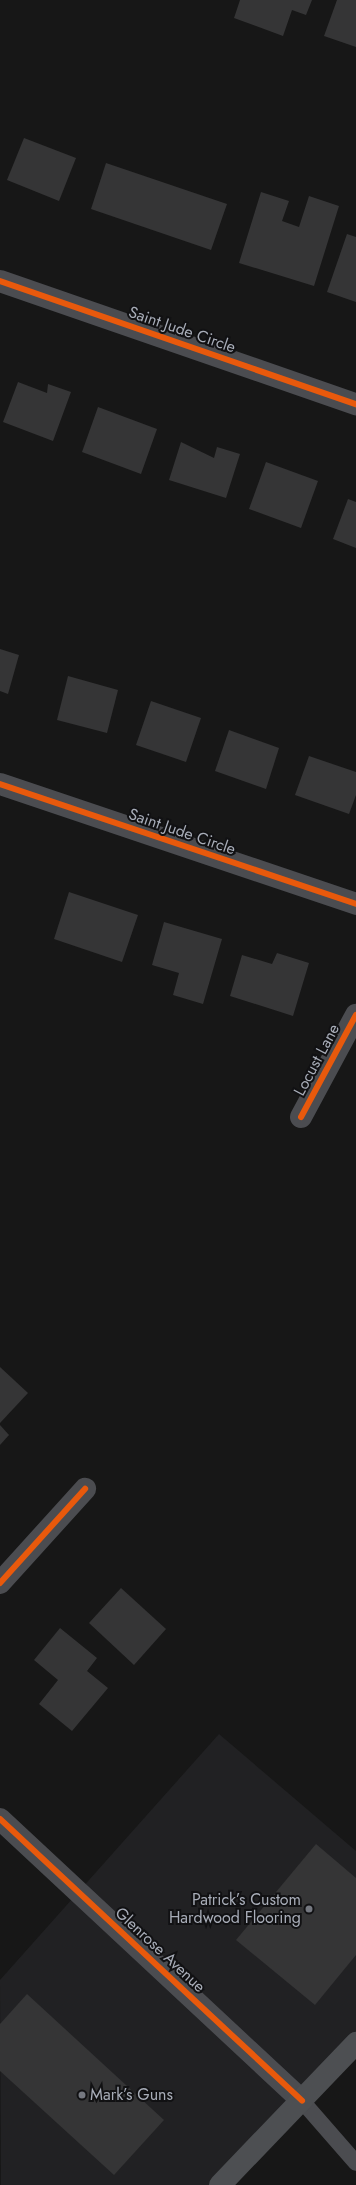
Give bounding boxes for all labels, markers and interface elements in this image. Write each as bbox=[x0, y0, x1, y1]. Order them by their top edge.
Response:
street label: Saint Jude Circle bbox=[126, 303, 238, 357]
street label: Saint Jude Circle bbox=[126, 805, 238, 859]
street label: Locust Lane bbox=[290, 1021, 344, 1099]
place label: Patrick’s Custom Hardwood Flooring bbox=[169, 1890, 301, 1928]
street label: Glenrose Avenue bbox=[111, 1903, 209, 1997]
marker: Patrick’s Custom Hardwood Flooring bbox=[304, 1904, 314, 1914]
place label: Mark’s Guns bbox=[90, 2085, 173, 2105]
marker: Mark’s Guns bbox=[77, 2090, 87, 2100]

